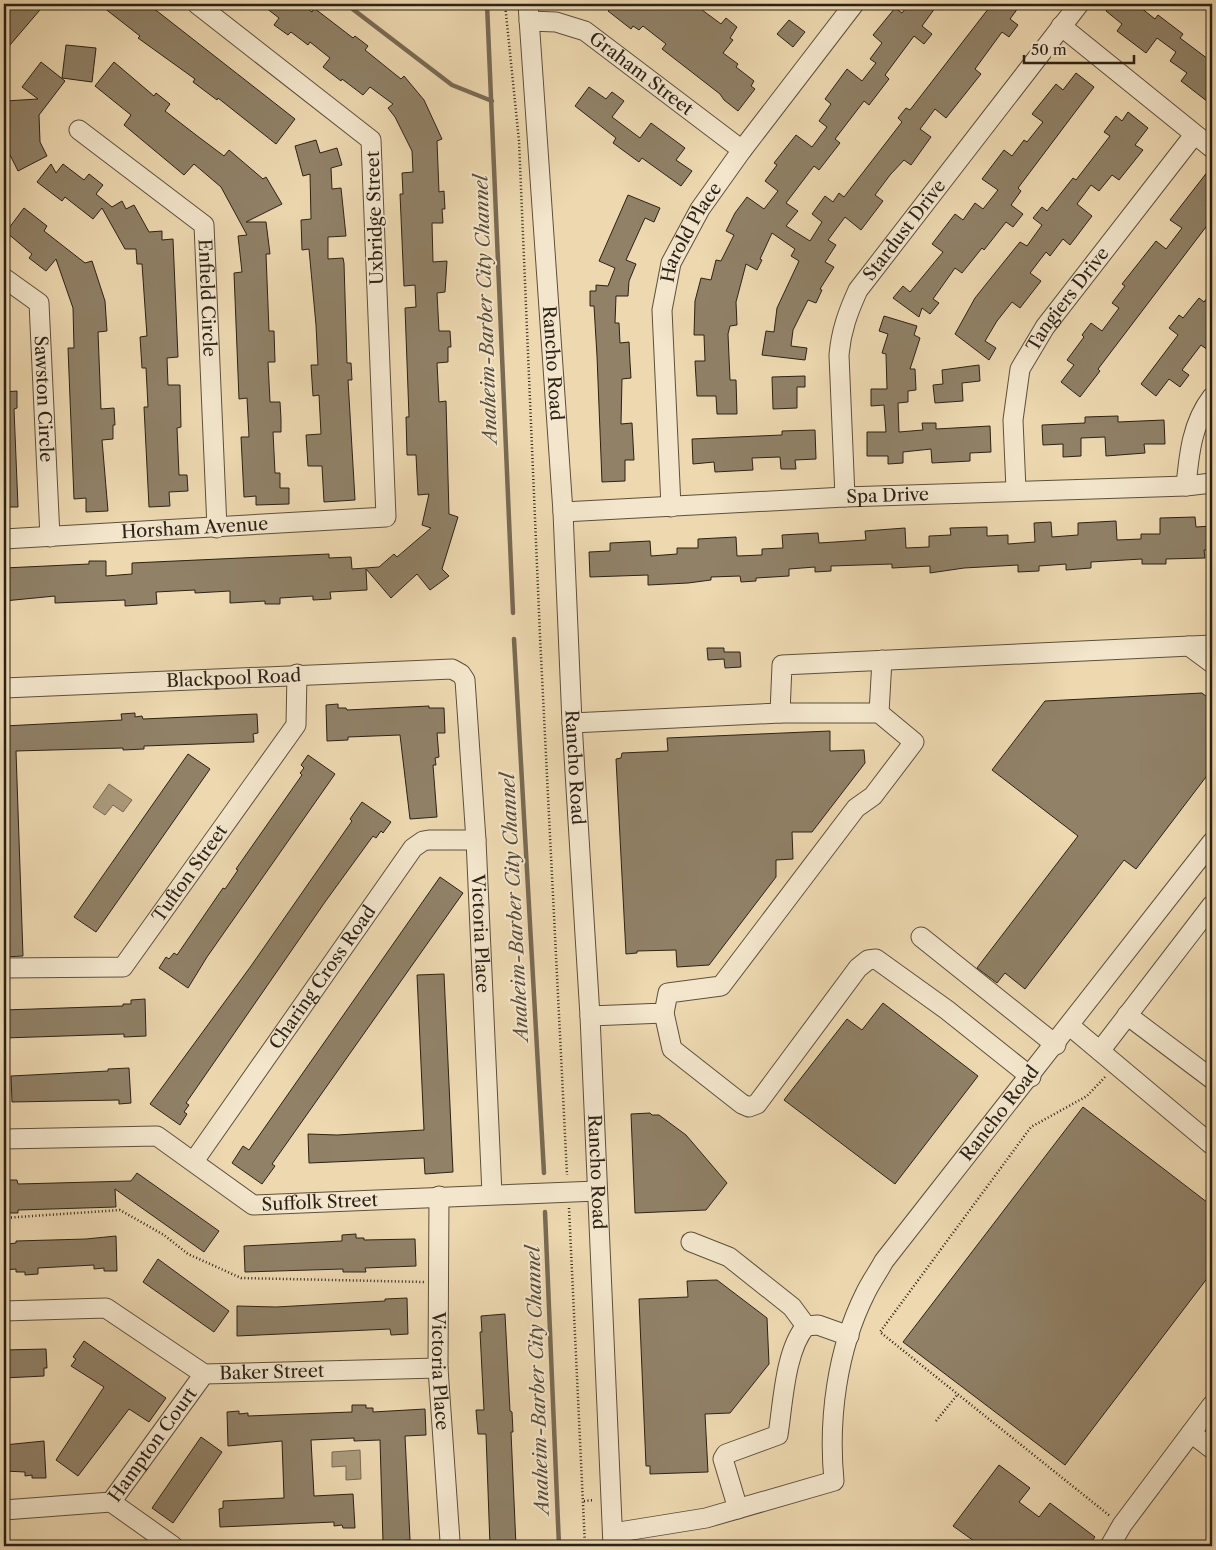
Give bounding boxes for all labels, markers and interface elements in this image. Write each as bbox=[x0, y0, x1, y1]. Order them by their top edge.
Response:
street label: Graham Street bbox=[585, 27, 698, 121]
scale bar bbox=[1024, 32, 1134, 64]
text: 50 m bbox=[1031, 40, 1067, 59]
street label: Uxbridge Street bbox=[362, 150, 388, 285]
water label: Anaheim-Barber City Channel bbox=[469, 172, 502, 447]
street label: Stardust Drive bbox=[858, 175, 950, 285]
street label: Harold Place bbox=[657, 178, 726, 284]
street label: Enfield Circle bbox=[194, 239, 221, 357]
street label: Tangiers Drive bbox=[1022, 243, 1114, 356]
street label: Rancho Road bbox=[538, 305, 568, 421]
street label: Sawston Circle bbox=[30, 335, 57, 463]
street label: Spa Drive bbox=[846, 483, 929, 508]
street label: Horsham Avenue bbox=[121, 513, 269, 543]
street label: Blackpool Road bbox=[166, 664, 302, 692]
street label: Rancho Road bbox=[560, 710, 589, 826]
water label: Anaheim-Barber City Channel bbox=[496, 770, 533, 1045]
street label: Tufton Street bbox=[148, 820, 233, 926]
street label: Victoria Place bbox=[467, 873, 494, 993]
street label: Charing Cross Road bbox=[264, 901, 380, 1054]
street label: Rancho Road bbox=[955, 1061, 1044, 1165]
street label: Rancho Road bbox=[583, 1114, 610, 1230]
street label: Suffolk Street bbox=[261, 1189, 379, 1216]
water label: Anaheim-Barber City Channel bbox=[521, 1243, 554, 1518]
street label: Victoria Place bbox=[427, 1311, 453, 1431]
street label: Baker Street bbox=[219, 1360, 325, 1385]
street label: Hampton Court bbox=[104, 1383, 202, 1506]

